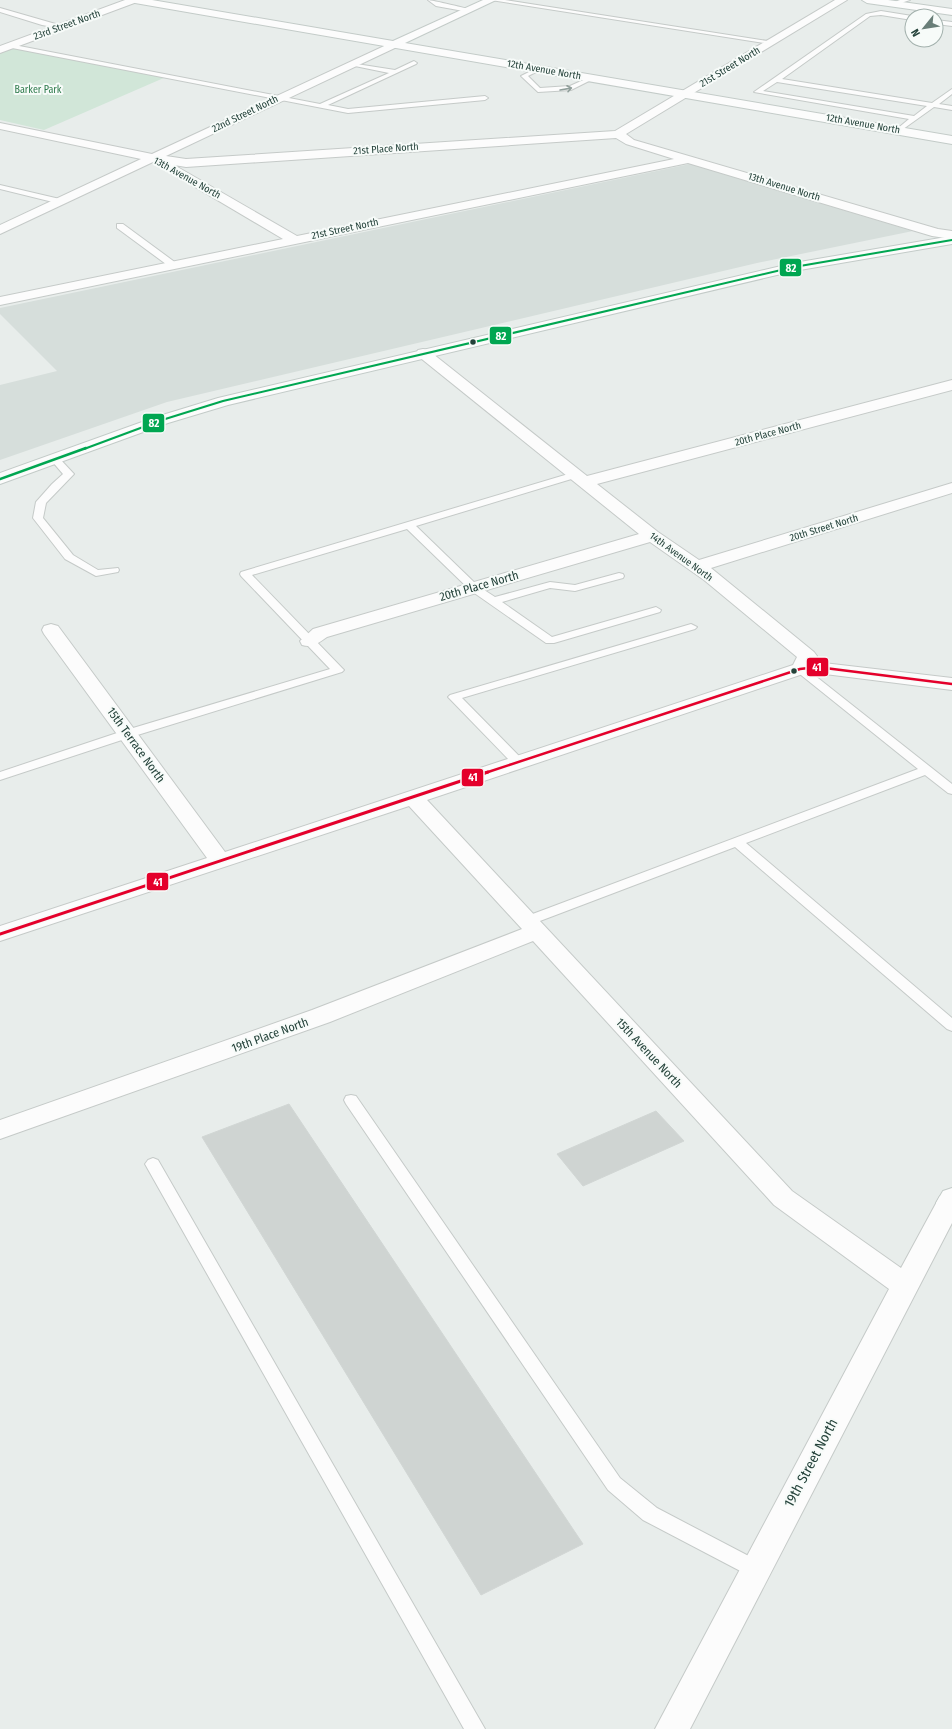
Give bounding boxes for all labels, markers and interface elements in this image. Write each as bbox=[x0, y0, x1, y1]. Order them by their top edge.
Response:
street label: 23rd Street North bbox=[32, 7, 102, 43]
north arrow bbox=[904, 8, 944, 48]
text: N bbox=[908, 27, 923, 39]
street label: 21st Street North bbox=[698, 44, 762, 90]
street label: 12th Avenue North bbox=[506, 58, 582, 82]
park label: Barker Park bbox=[15, 84, 62, 96]
one-way arrow bbox=[559, 85, 572, 93]
street label: 22nd Street North bbox=[210, 93, 280, 135]
street label: 12th Avenue North bbox=[825, 112, 901, 136]
street label: 21st Place North bbox=[353, 141, 419, 157]
street label: 13th Avenue North bbox=[151, 155, 223, 201]
street label: 13th Avenue North bbox=[746, 170, 822, 204]
street label: 21st Street North bbox=[310, 216, 380, 242]
line badge: 82 bbox=[779, 258, 802, 277]
text: 82 bbox=[786, 262, 796, 275]
line badge: 82 bbox=[489, 326, 512, 345]
text: 82 bbox=[496, 330, 506, 343]
unlabelled marker bbox=[468, 337, 478, 347]
line badge: 82 bbox=[142, 413, 165, 433]
text: 82 bbox=[149, 417, 159, 430]
street label: 20th Place North bbox=[734, 419, 802, 449]
street label: 20th Street North bbox=[788, 512, 860, 544]
street label: 14th Avenue North bbox=[647, 530, 715, 584]
street label: 20th Place North bbox=[438, 568, 520, 604]
line badge: 41 bbox=[806, 657, 829, 677]
text: 41 bbox=[812, 661, 822, 674]
unlabelled marker bbox=[789, 666, 799, 676]
street label: 15th Terrace North bbox=[104, 705, 168, 785]
line badge: 41 bbox=[461, 768, 484, 787]
text: 41 bbox=[468, 771, 478, 784]
line badge: 41 bbox=[146, 872, 169, 891]
text: 41 bbox=[153, 876, 163, 889]
street label: 19th Place North bbox=[230, 1015, 310, 1055]
street label: 15th Avenue North bbox=[613, 1015, 685, 1091]
street label: 19th Street North bbox=[781, 1416, 841, 1510]

